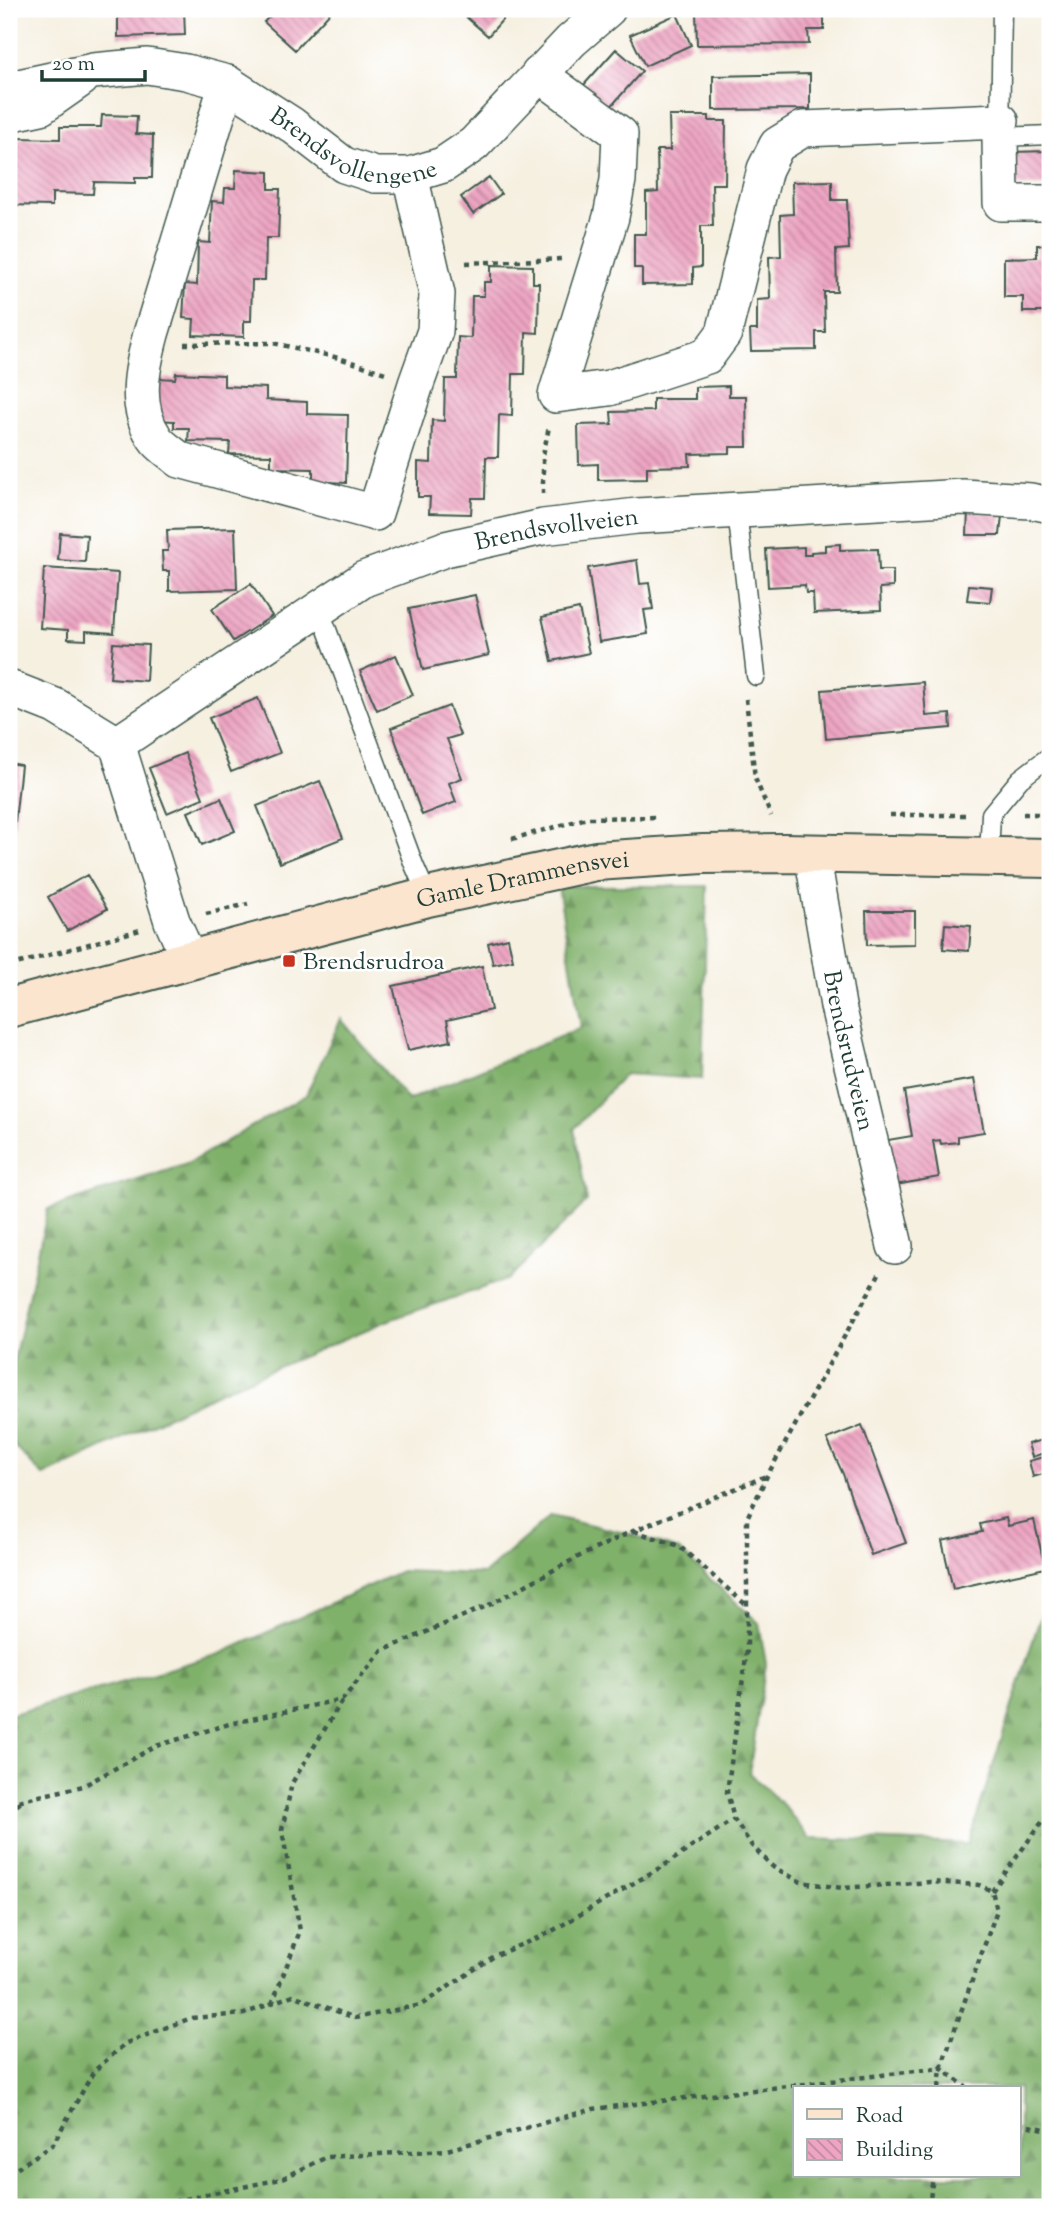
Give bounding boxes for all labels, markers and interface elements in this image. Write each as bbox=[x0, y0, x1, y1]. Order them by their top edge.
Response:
scale bar bbox=[42, 38, 145, 82]
text: 20 m bbox=[52, 50, 95, 80]
street label: Brendsvollengene bbox=[262, 100, 441, 194]
street label: Brendsvollveien bbox=[472, 501, 640, 561]
street label: Gamle Drammensvei bbox=[413, 844, 630, 918]
place label: Brendsrudroa bbox=[303, 946, 445, 980]
marker: Brendsrudroa bbox=[281, 953, 297, 969]
street label: Brendsrudveien bbox=[813, 968, 882, 1135]
legend bbox=[793, 2086, 1020, 2178]
text: Road bbox=[856, 2102, 903, 2132]
text: Building bbox=[856, 2136, 933, 2166]

